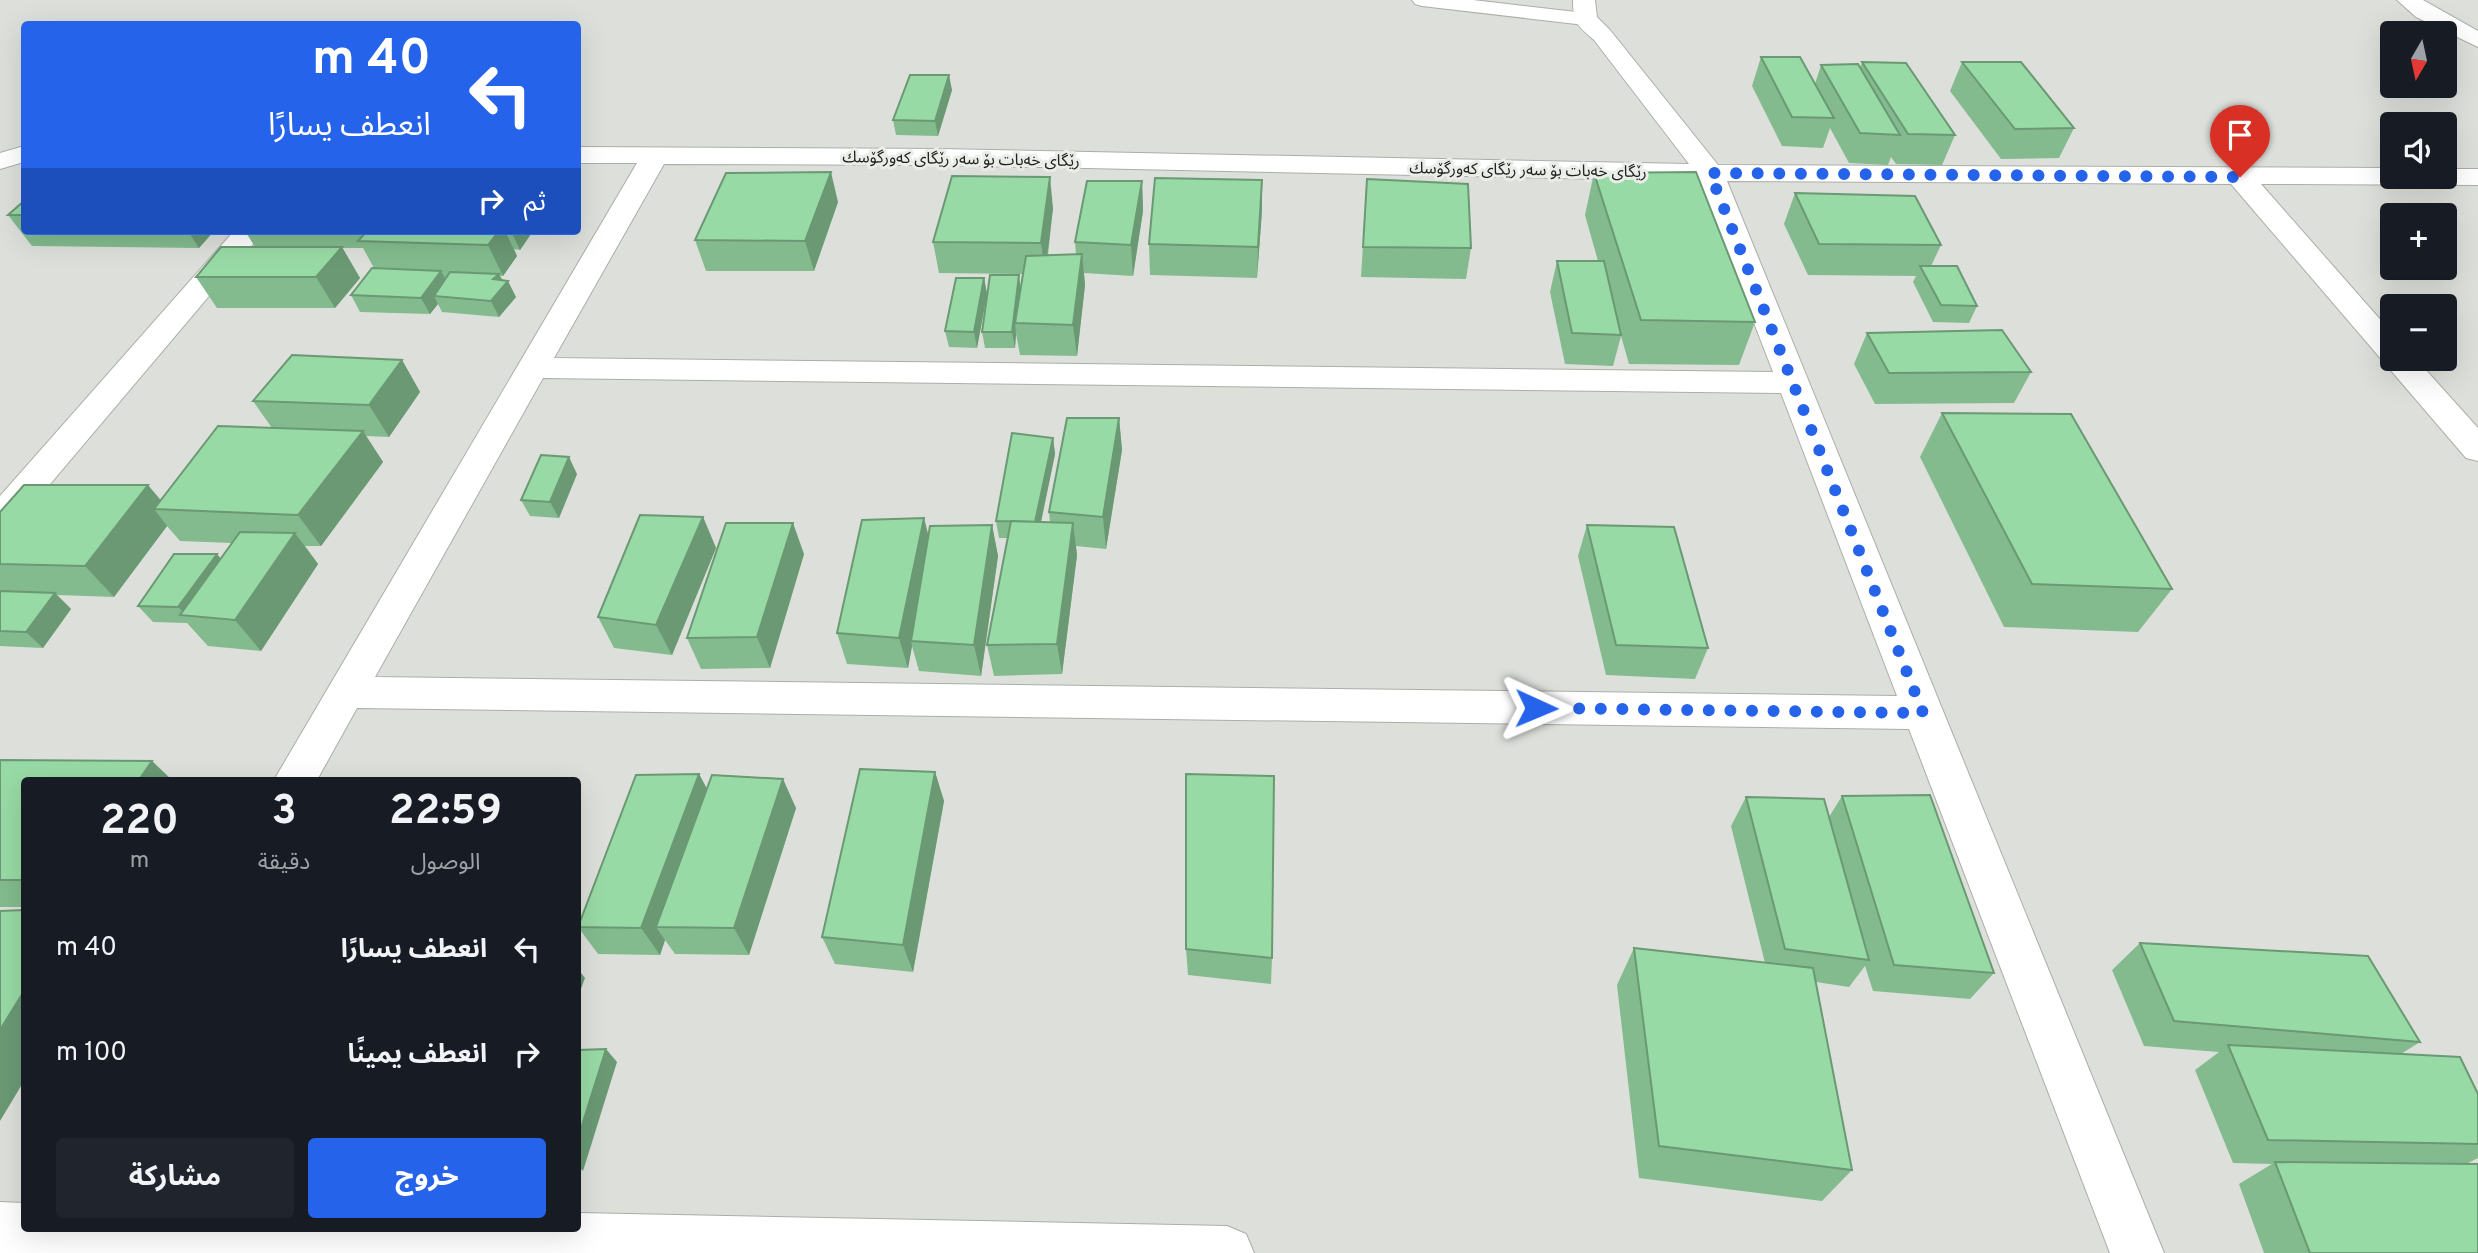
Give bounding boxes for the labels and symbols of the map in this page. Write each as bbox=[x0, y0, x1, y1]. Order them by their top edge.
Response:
north arrow bbox=[2380, 21, 2457, 98]
pin bbox=[2210, 105, 2270, 177]
street label: رێگاى خەبات بۆ سەر رێگاى كەورگۆسك bbox=[842, 148, 1080, 172]
street label: رێگاى خەبات بۆ سەر رێگاى كەورگۆسك bbox=[1409, 159, 1647, 183]
position arrow bbox=[1499, 671, 1573, 745]

